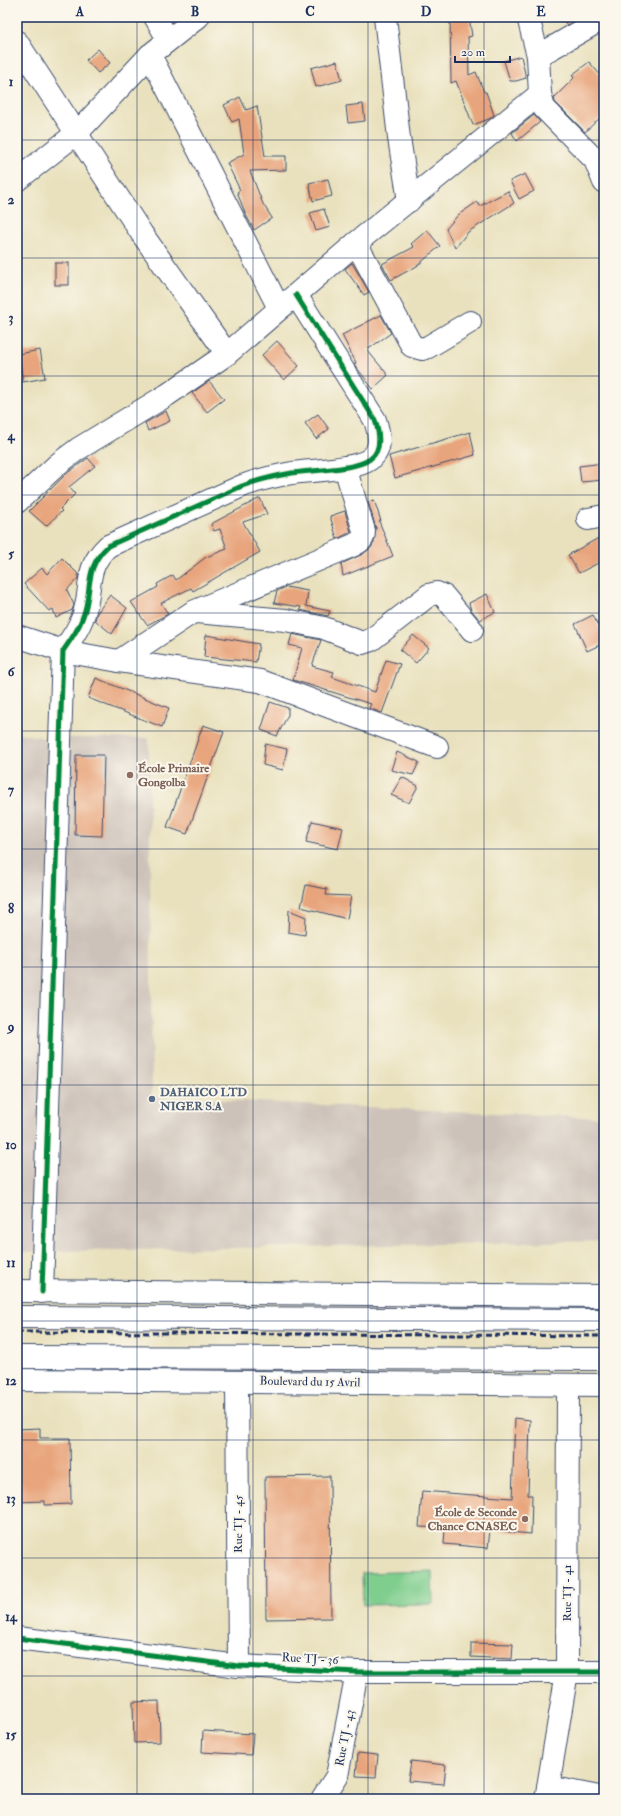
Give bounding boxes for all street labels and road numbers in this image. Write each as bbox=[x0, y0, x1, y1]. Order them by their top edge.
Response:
street label: Boulevard du 15 Avril bbox=[260, 1374, 360, 1390]
street label: Rue TJ - 45 bbox=[231, 1494, 246, 1553]
street label: Rue TJ - 41 bbox=[560, 1565, 575, 1621]
street label: Rue TJ - 36 bbox=[281, 1650, 340, 1668]
street label: Rue TJ - 43 bbox=[332, 1708, 358, 1768]

